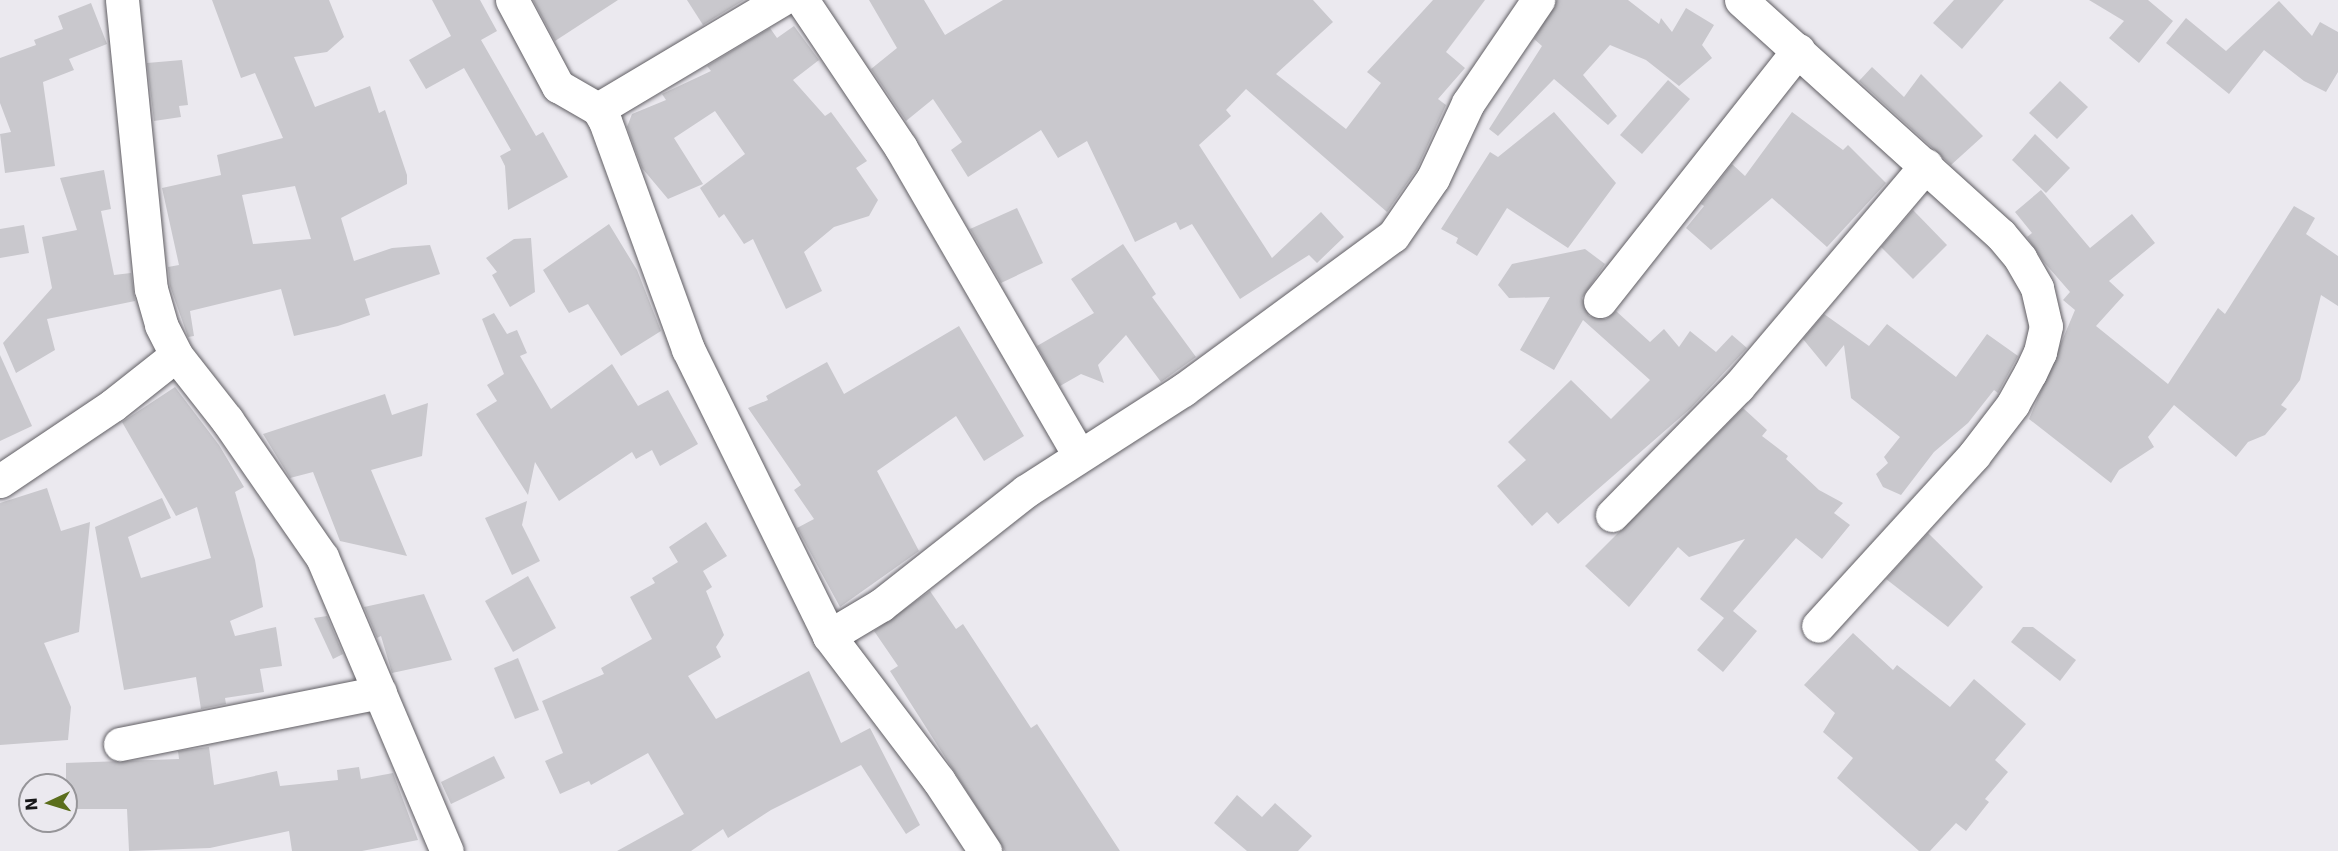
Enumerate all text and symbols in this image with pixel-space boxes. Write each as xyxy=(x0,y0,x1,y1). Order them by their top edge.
north arrow xyxy=(18,773,78,833)
text: N xyxy=(22,797,41,812)

